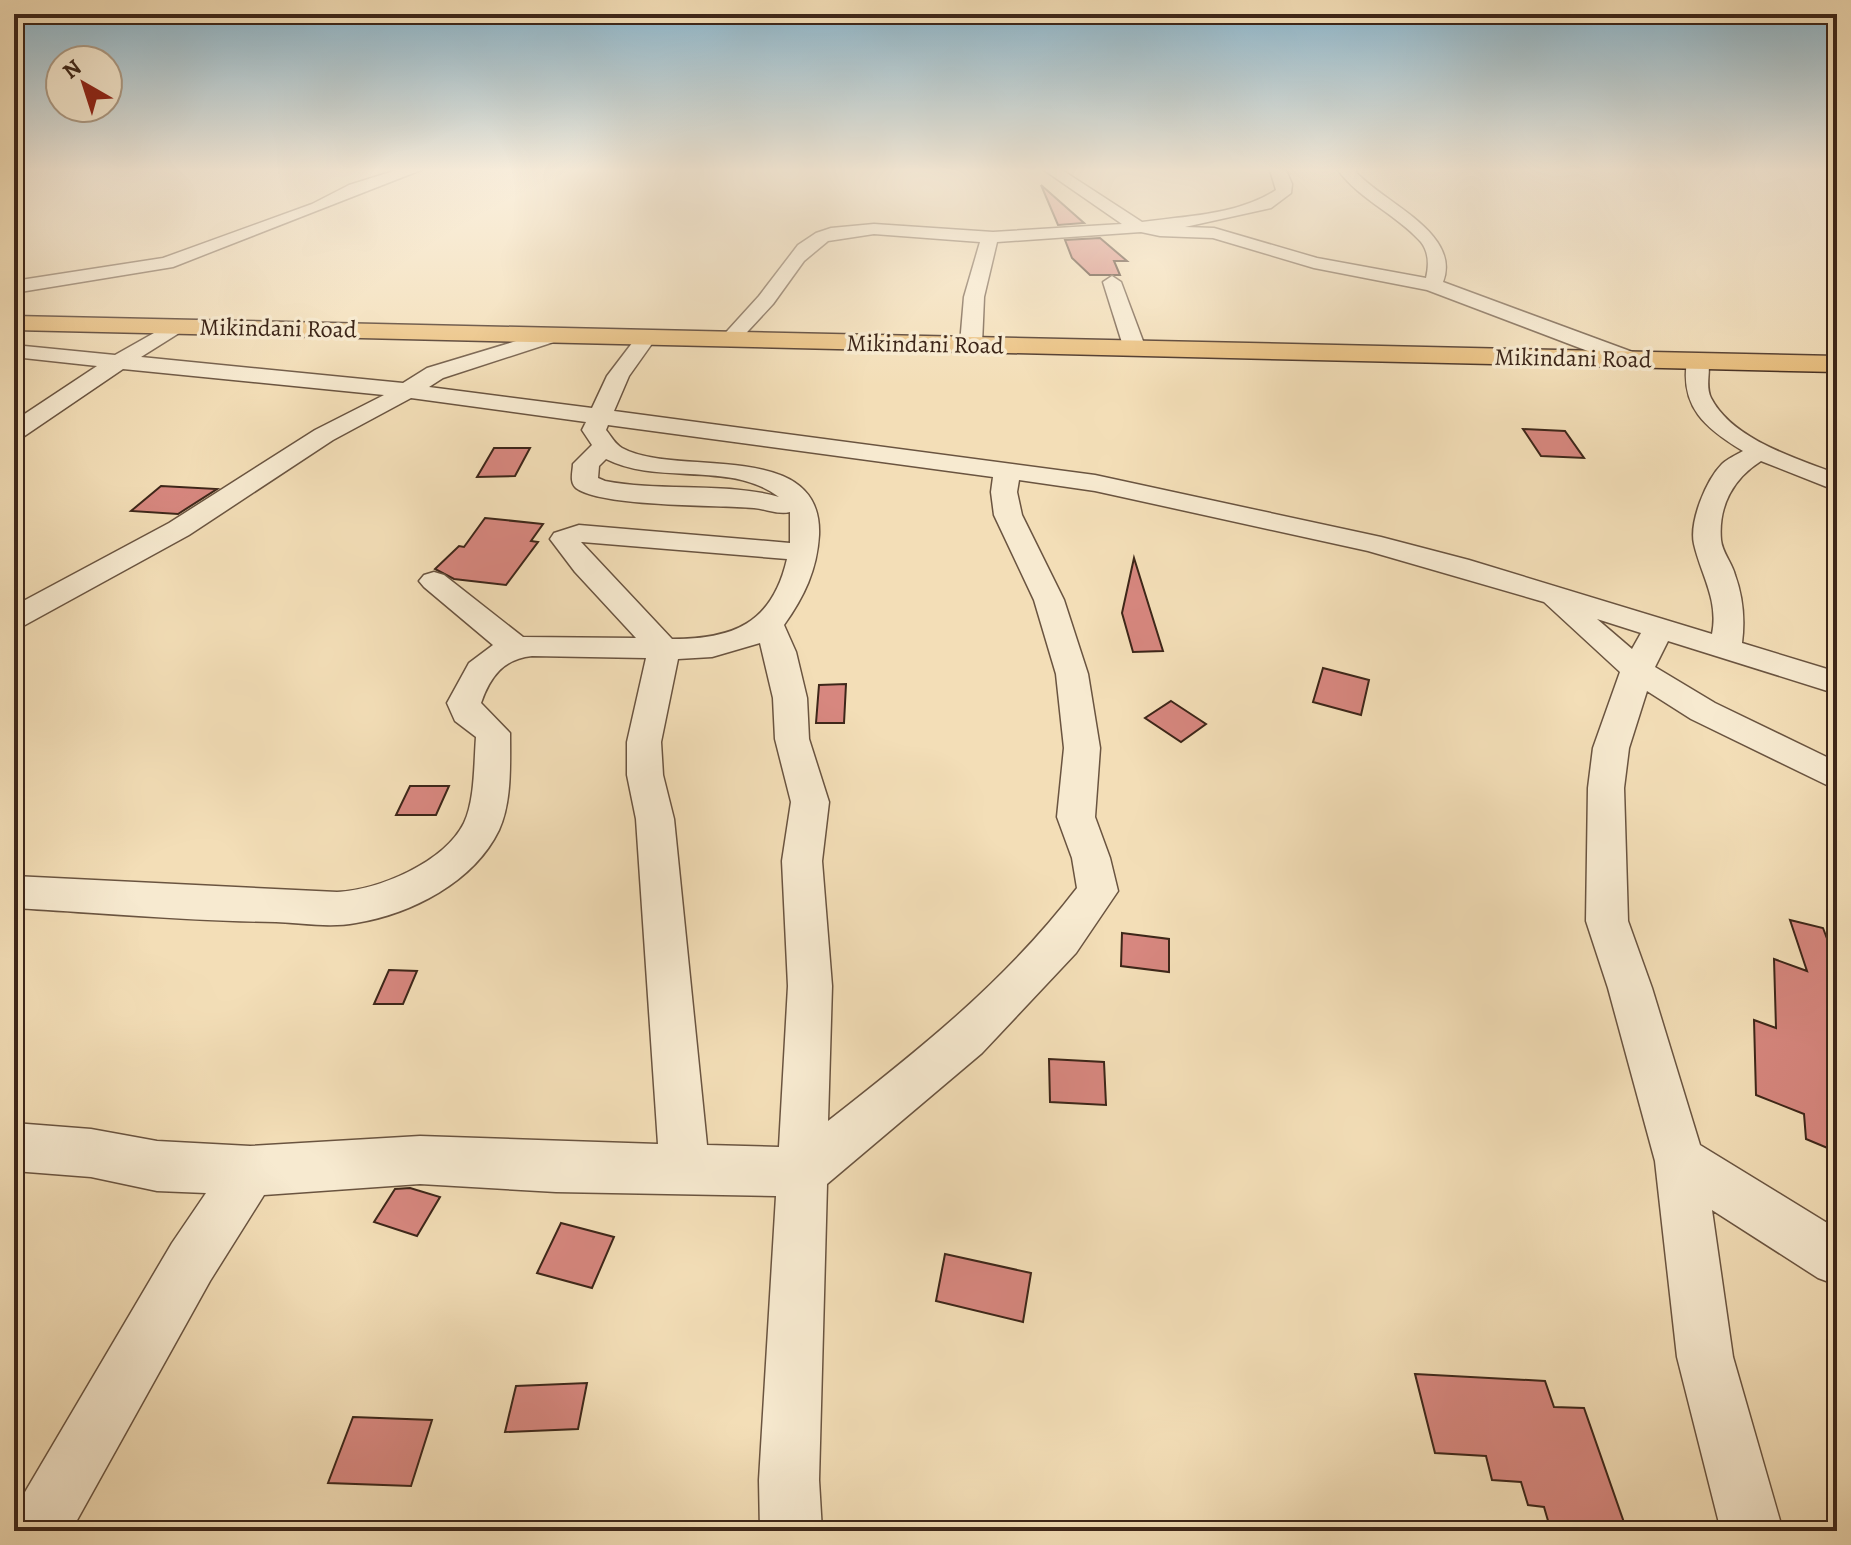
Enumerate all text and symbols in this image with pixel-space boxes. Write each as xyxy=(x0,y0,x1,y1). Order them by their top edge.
north arrow xyxy=(44,44,124,124)
text: N xyxy=(56,53,88,86)
street label: Mikindani Road xyxy=(199,311,357,345)
street label: Mikindani Road xyxy=(846,327,1004,361)
street label: Mikindani Road xyxy=(1494,341,1652,375)

